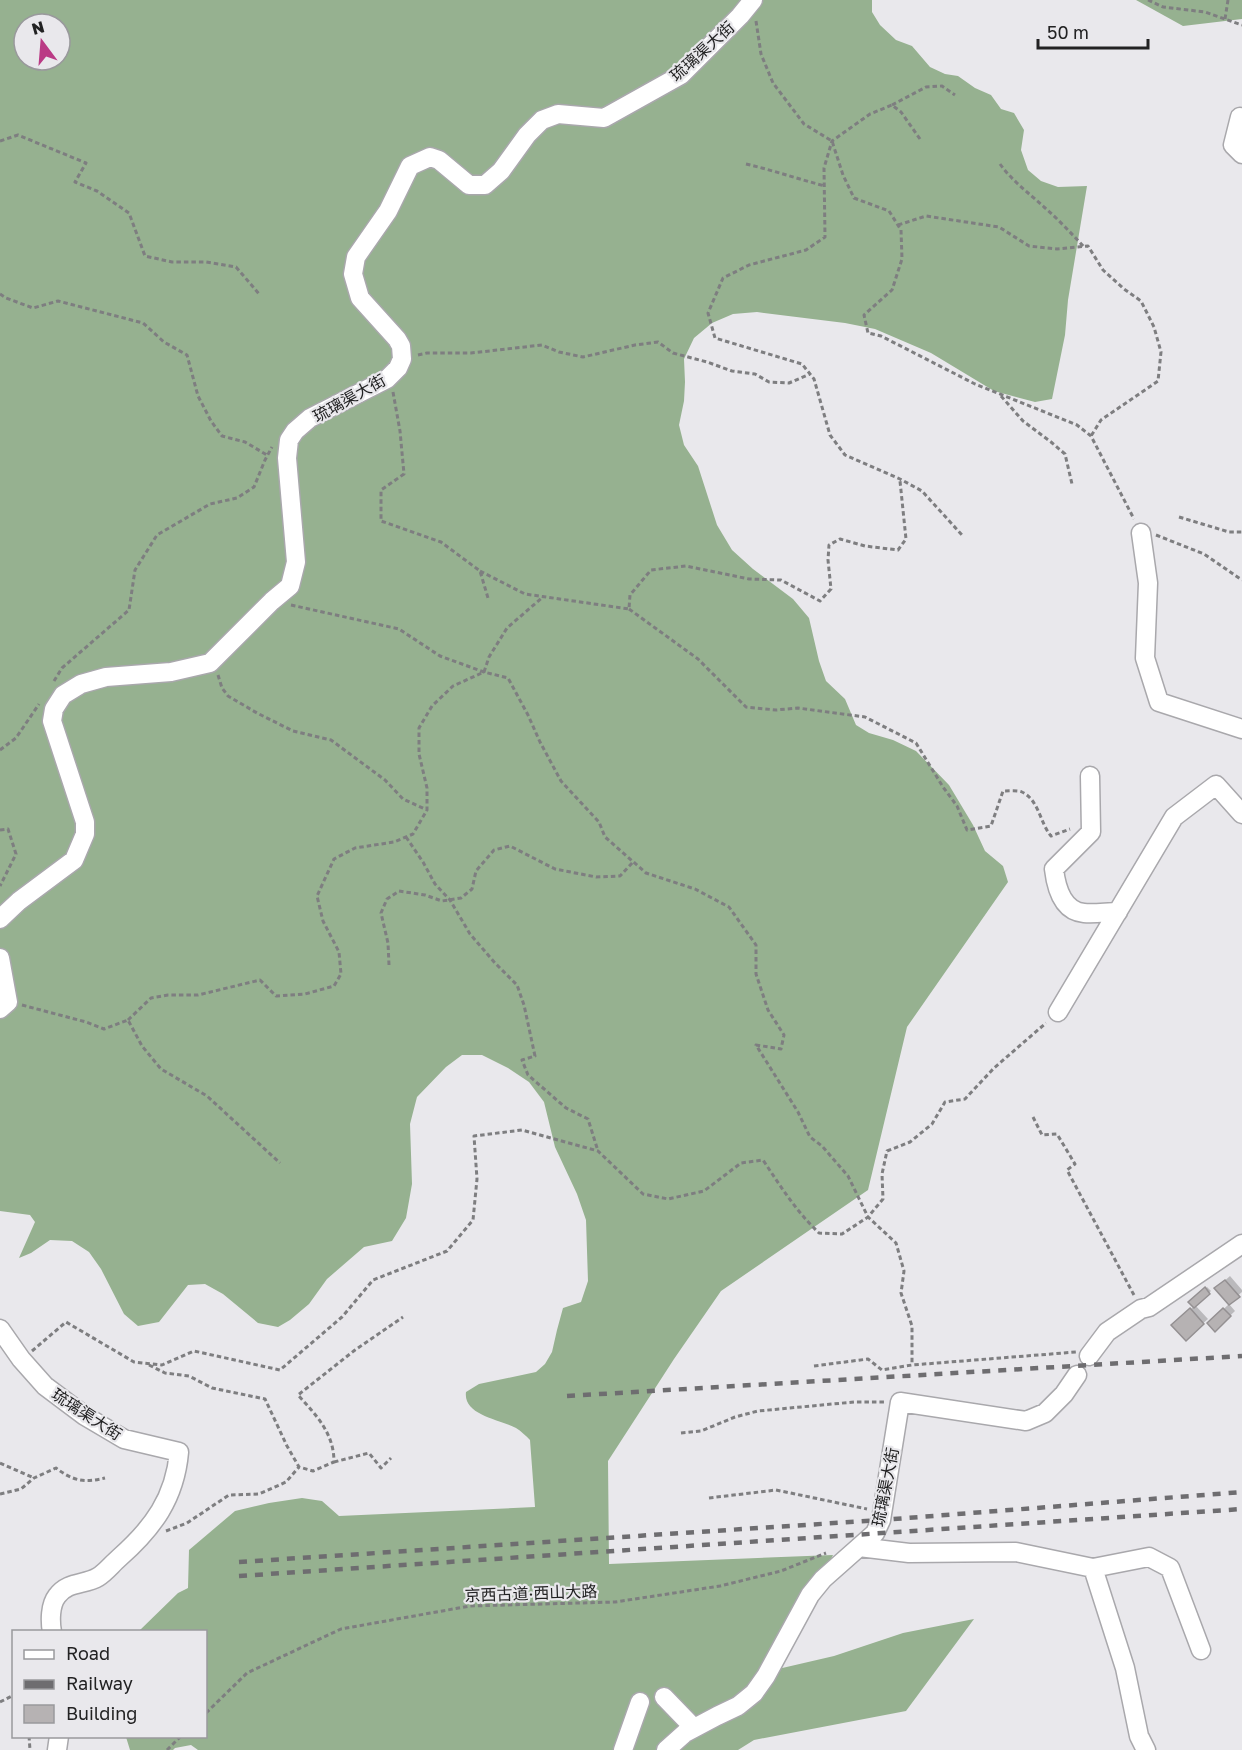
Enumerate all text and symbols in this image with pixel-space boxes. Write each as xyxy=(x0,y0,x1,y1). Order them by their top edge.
north arrow xyxy=(12,12,72,72)
scale bar xyxy=(1038,12,1148,50)
text: N xyxy=(29,16,46,39)
street label: 琉璃渠大街 xyxy=(666,17,738,85)
text: 50 m xyxy=(1047,21,1089,43)
street label: 琉璃渠大街 xyxy=(309,370,389,426)
street label: 琉璃渠大街 xyxy=(48,1384,126,1444)
street label: 琉璃渠大街 xyxy=(868,1446,902,1528)
street label: 京西古道·西山大路 xyxy=(464,1581,598,1605)
legend xyxy=(12,1630,207,1738)
text: Road xyxy=(66,1642,110,1664)
text: Railway xyxy=(66,1672,133,1694)
text: Building xyxy=(66,1702,137,1724)

